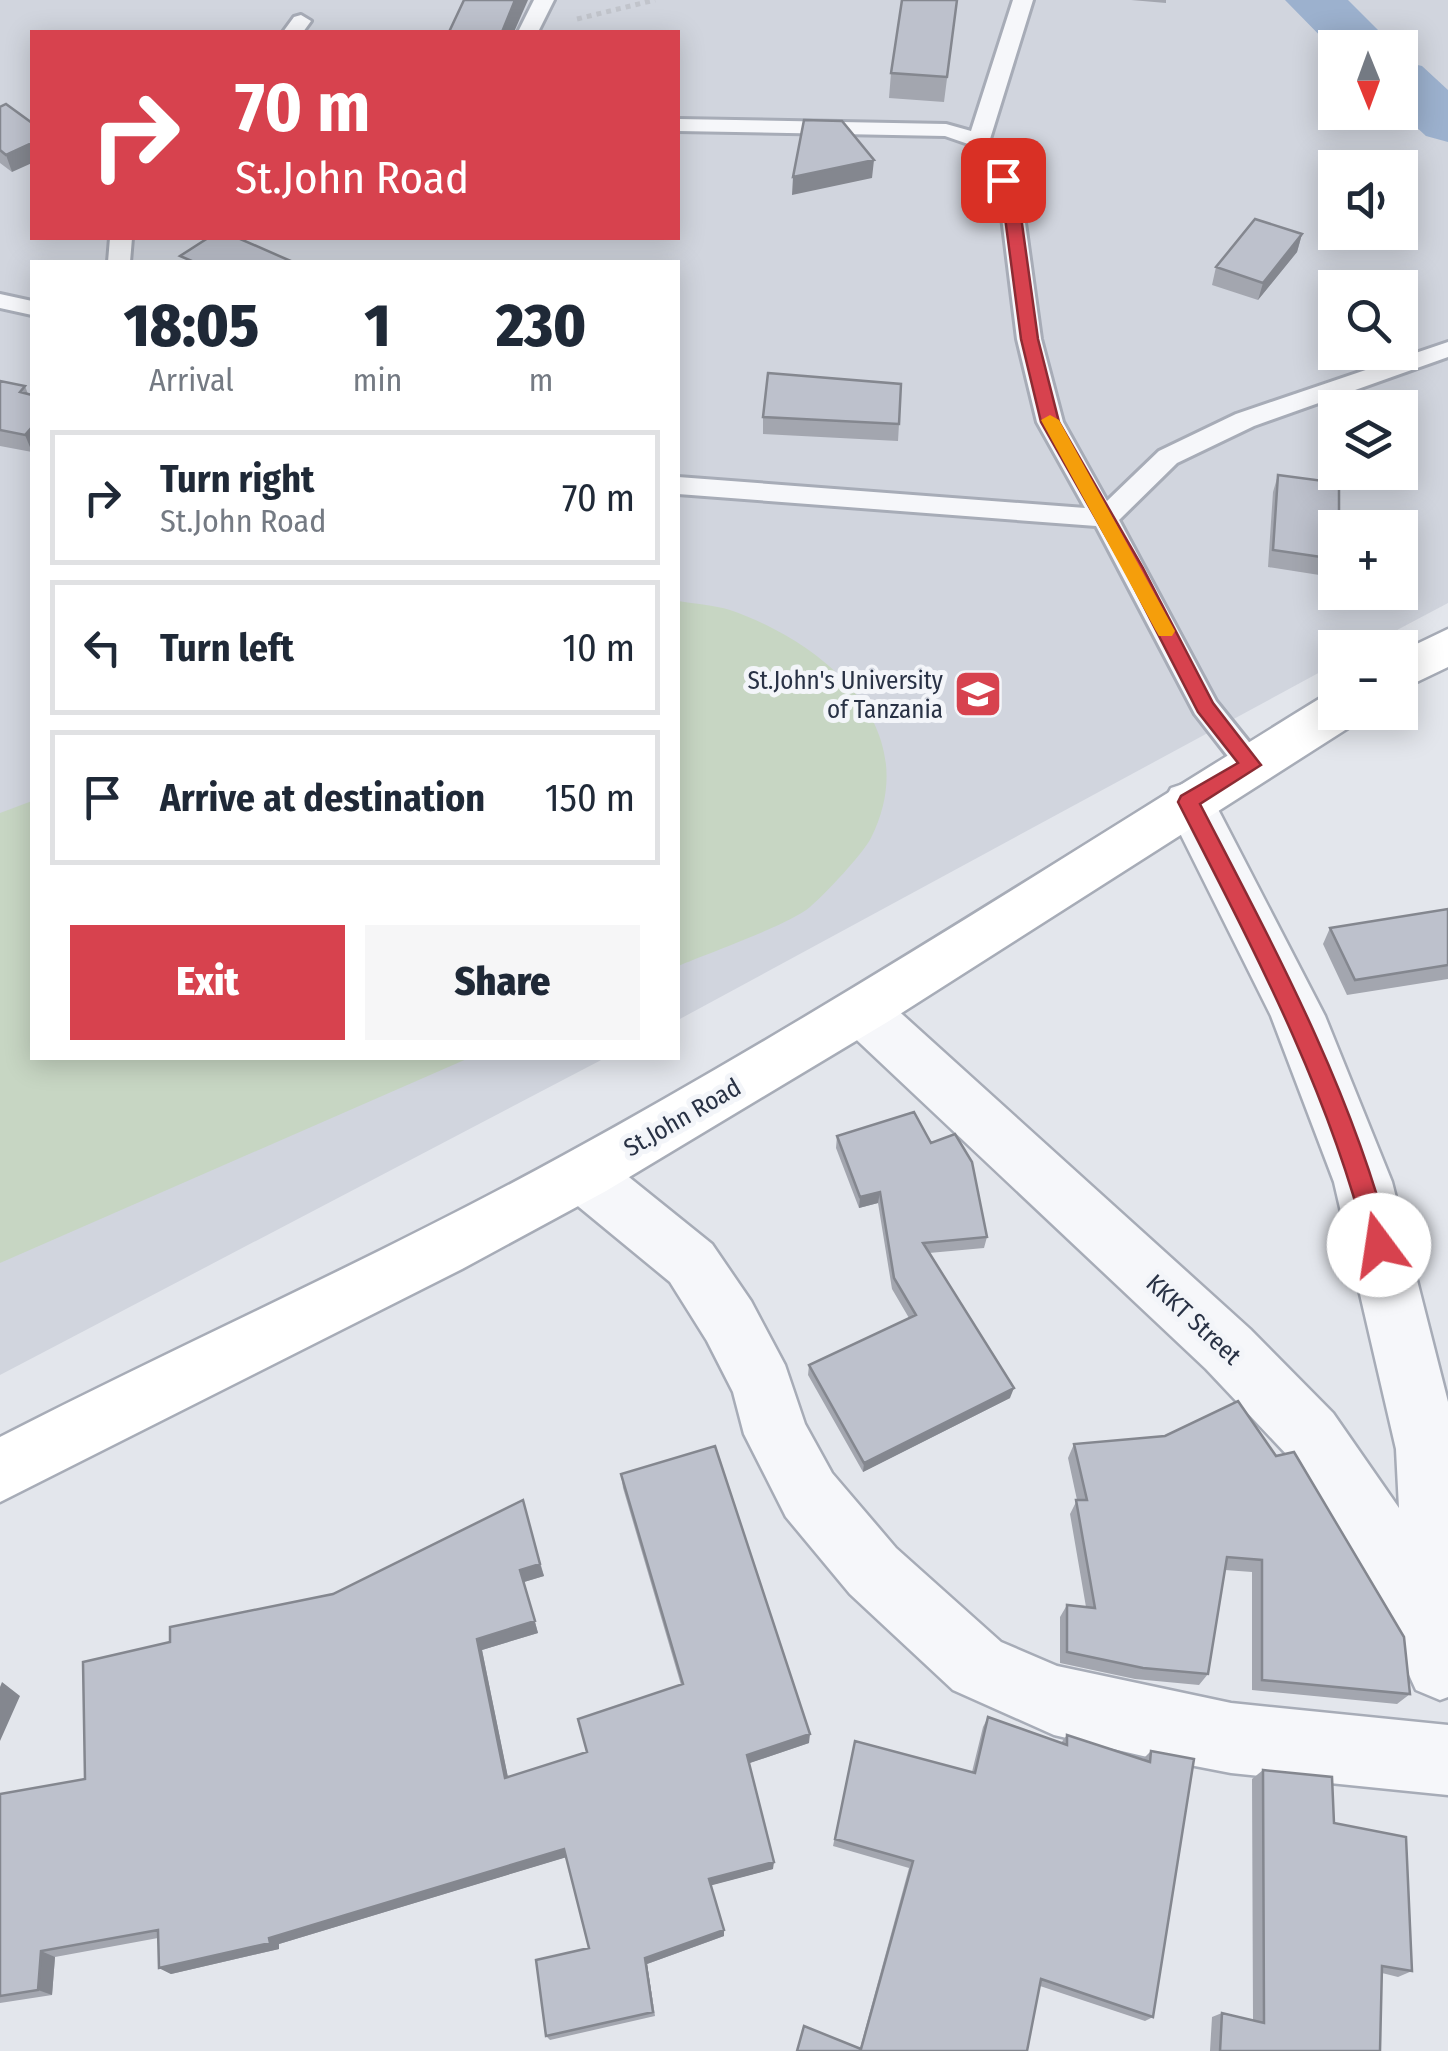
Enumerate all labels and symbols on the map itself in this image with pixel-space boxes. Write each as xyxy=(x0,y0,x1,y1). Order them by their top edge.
north arrow xyxy=(1318,30,1418,130)
pin xyxy=(961,138,1046,223)
place label: St.John's University of Tanzania xyxy=(747,666,943,725)
school or university icon: St.John's University of Tanzania xyxy=(952,668,1004,720)
street label: St.John Road xyxy=(619,1072,746,1163)
position arrow xyxy=(1327,1193,1431,1297)
street label: KKKT Street xyxy=(1140,1268,1248,1372)

